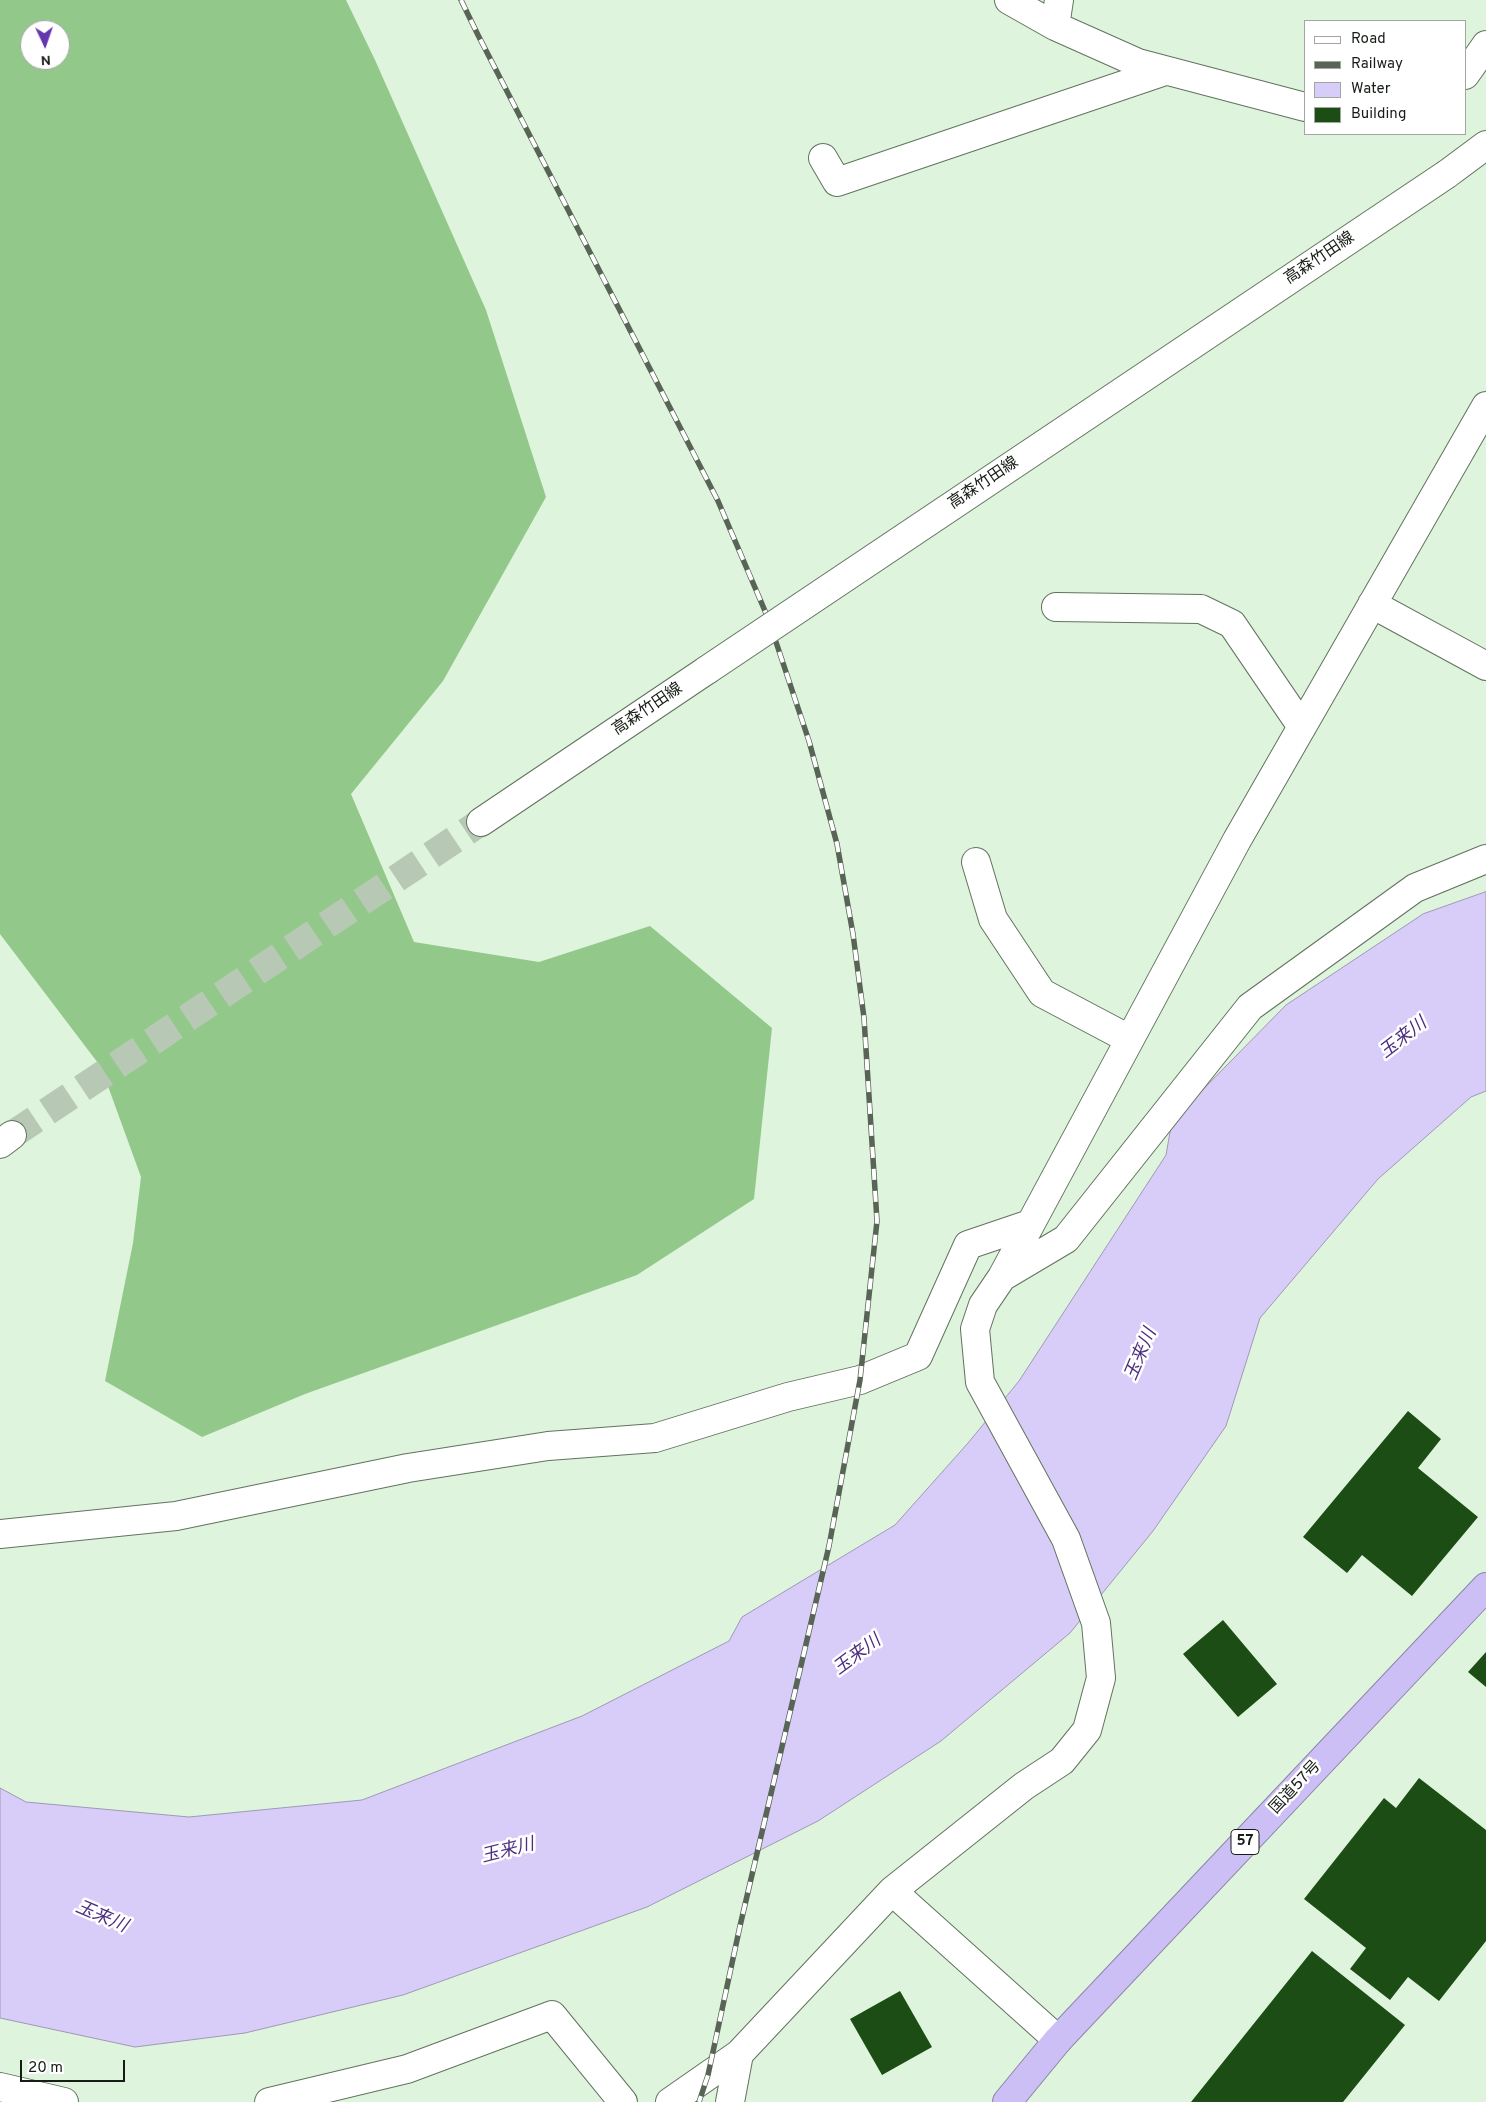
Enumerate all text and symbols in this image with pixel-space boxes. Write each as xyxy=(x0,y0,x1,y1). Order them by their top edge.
north arrow xyxy=(20,20,70,70)
legend xyxy=(1304,20,1466,135)
text: Road xyxy=(1351,30,1386,49)
text: N xyxy=(40,51,51,68)
text: Railway xyxy=(1351,55,1403,74)
text: Water xyxy=(1351,80,1390,99)
text: Building xyxy=(1351,105,1406,124)
street label: 高森竹田線 xyxy=(1281,229,1359,289)
street label: 高森竹田線 xyxy=(945,454,1023,514)
street label: 高森竹田線 xyxy=(609,680,687,740)
water label: 玉来川 xyxy=(1376,1014,1432,1064)
water label: 玉来川 xyxy=(1122,1326,1162,1384)
water label: 玉来川 xyxy=(830,1631,886,1681)
street label: 国道57号 xyxy=(1266,1757,1326,1819)
road number: 57 xyxy=(1231,1830,1259,1854)
water label: 玉来川 xyxy=(479,1835,537,1869)
water label: 玉来川 xyxy=(72,1898,130,1938)
scale bar xyxy=(22,2050,128,2082)
text: 20 m xyxy=(28,2059,63,2078)

